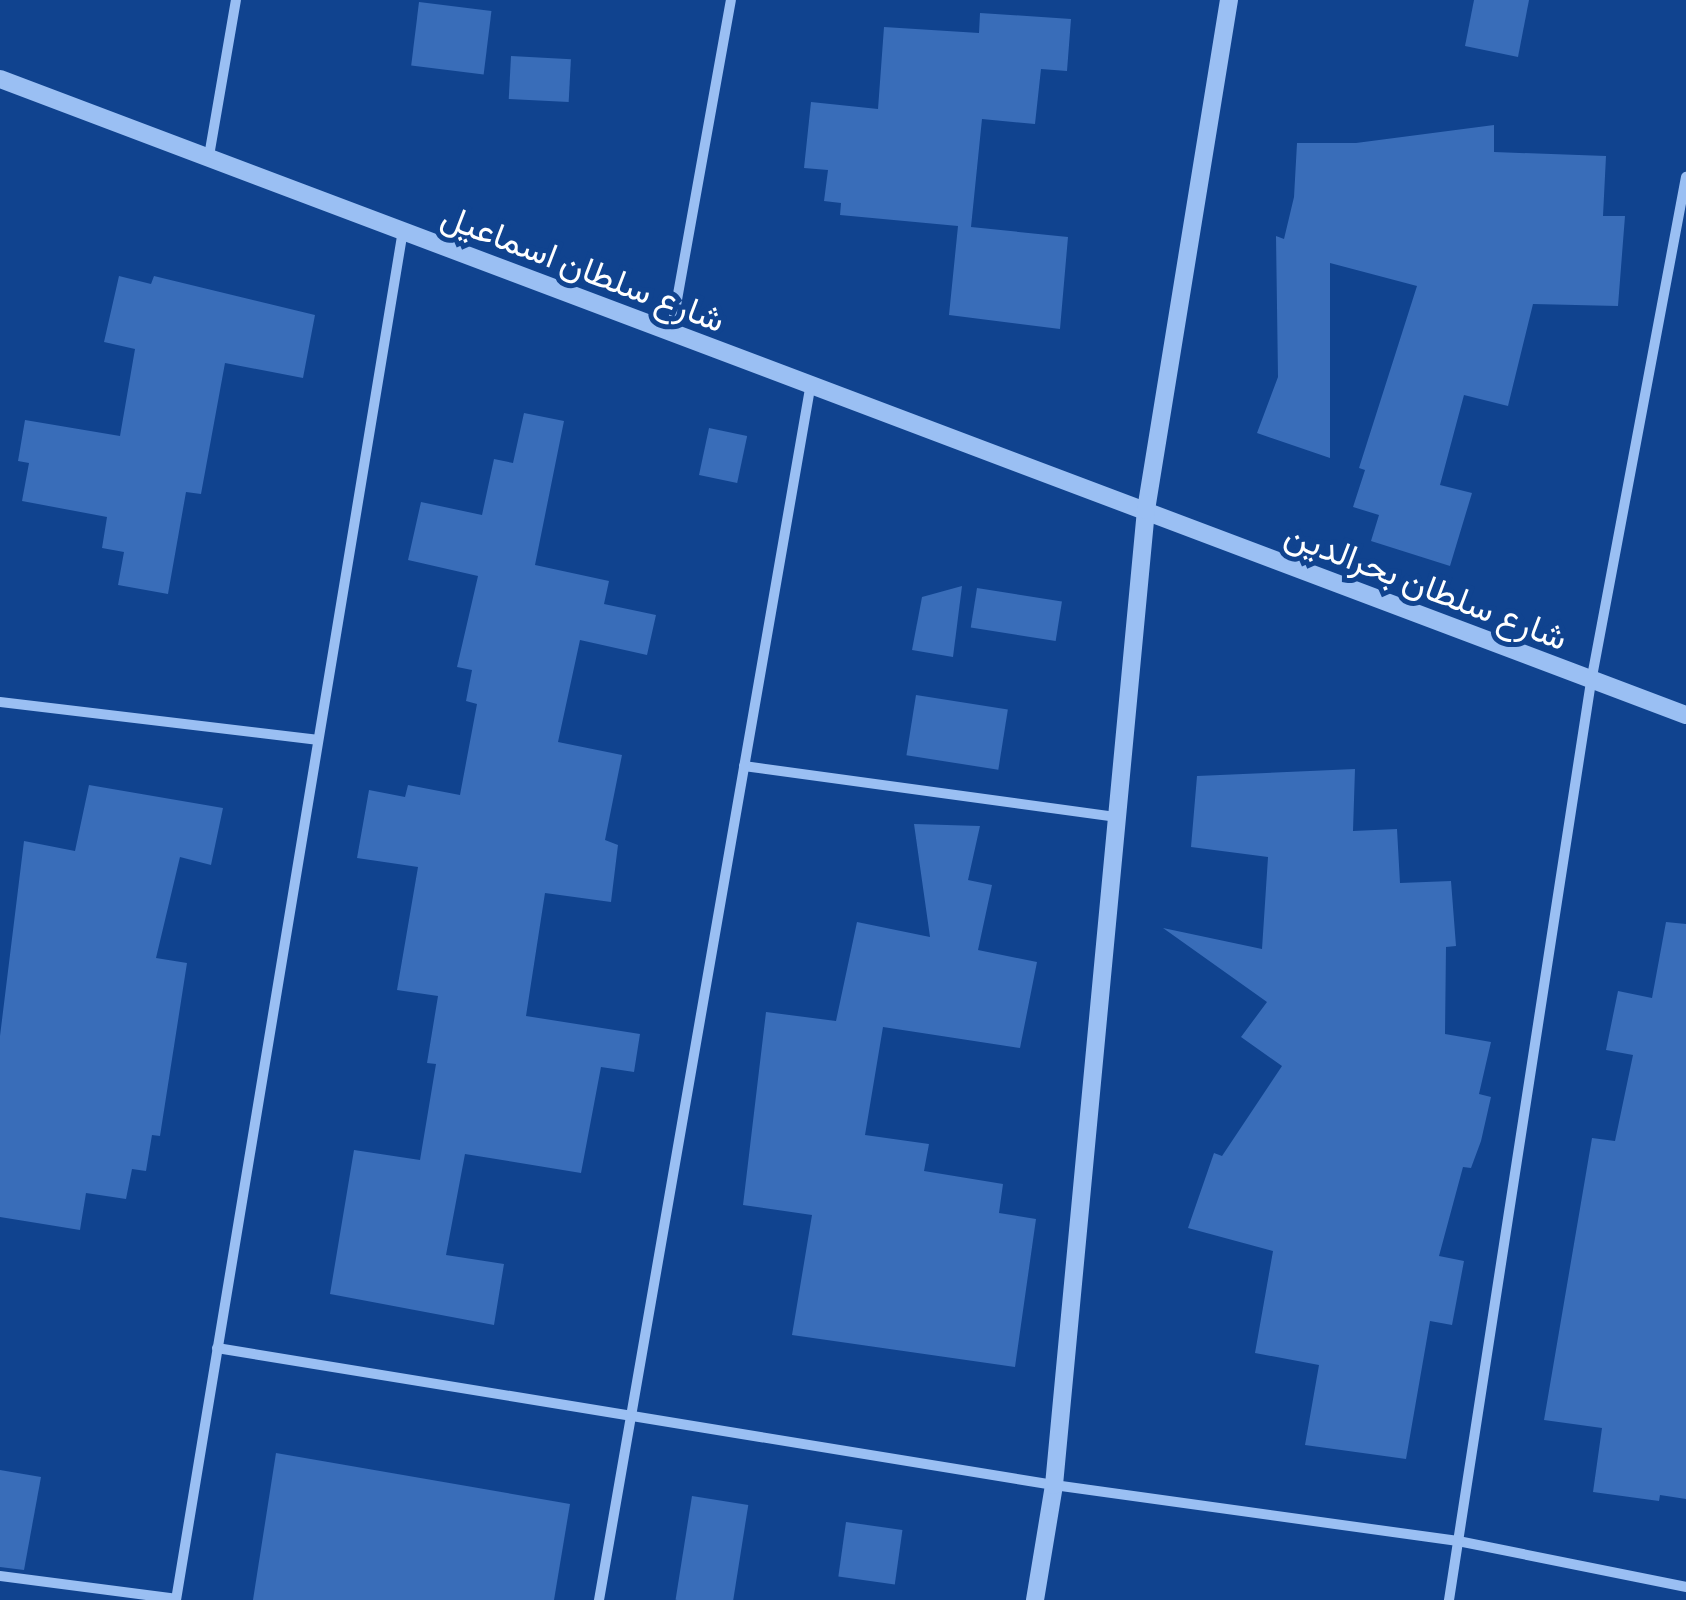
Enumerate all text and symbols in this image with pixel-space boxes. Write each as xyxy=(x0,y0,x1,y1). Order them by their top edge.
street label: شارع سلطان اسماعيل xyxy=(436,193,732,339)
street label: شارع سلطان بحرالدين xyxy=(1280,511,1574,657)

